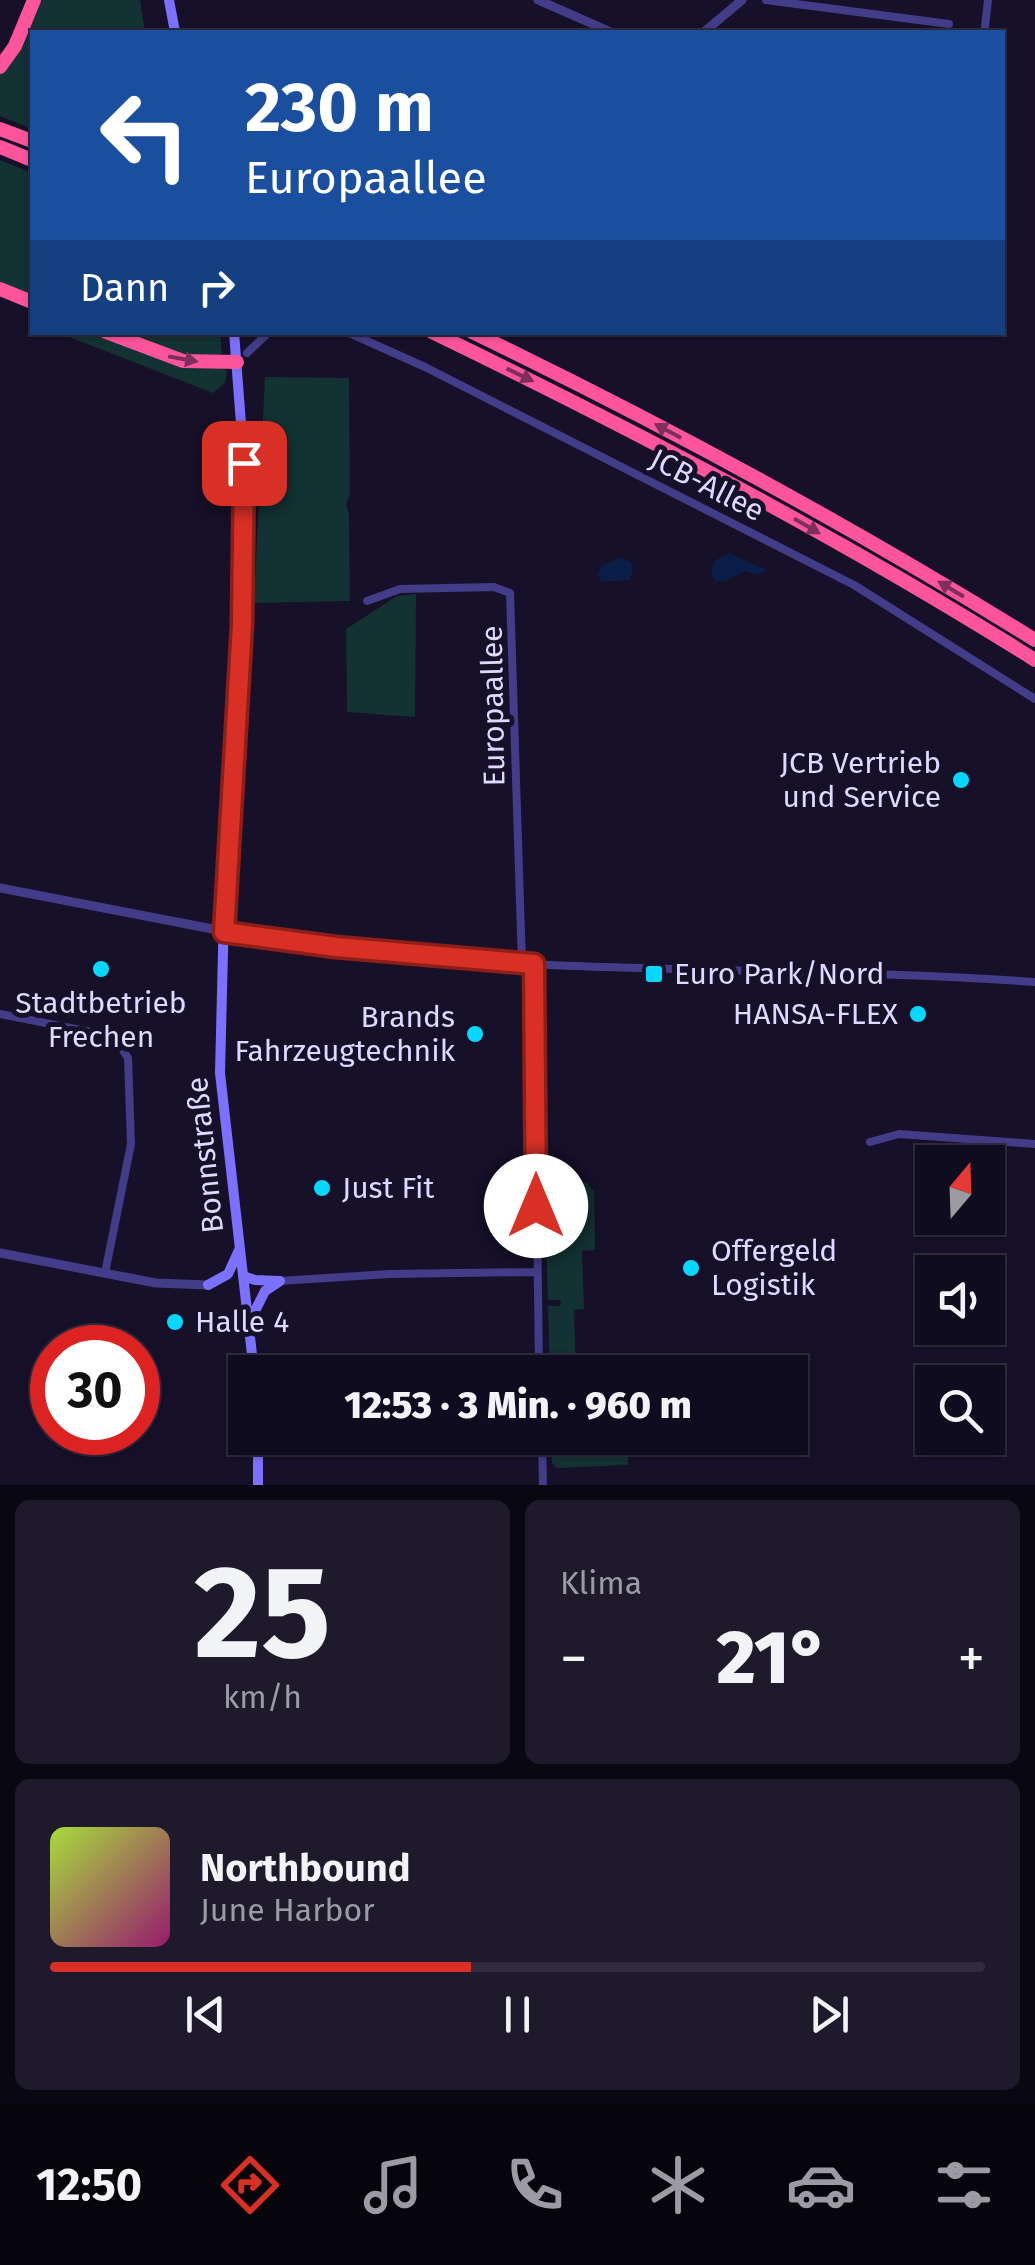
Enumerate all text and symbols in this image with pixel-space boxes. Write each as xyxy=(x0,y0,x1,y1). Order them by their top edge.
text: 230 m xyxy=(245,66,434,150)
icon: left xyxy=(80,70,210,200)
text: Europaallee xyxy=(245,151,487,205)
icon: right xyxy=(189,260,244,315)
text: Dann xyxy=(80,265,169,311)
one-way arrow xyxy=(168,351,199,367)
one-way arrow xyxy=(505,366,534,383)
pin xyxy=(202,421,287,506)
one-way arrow xyxy=(653,423,682,440)
icon: arrive xyxy=(217,436,272,491)
street label: JCB-Allee xyxy=(644,441,770,529)
one-way arrow xyxy=(793,517,821,535)
one-way arrow xyxy=(937,581,966,598)
street label: Europaallee xyxy=(474,625,512,787)
place label: JCB Vertrieb und Service xyxy=(780,745,941,815)
marker: JCB Vertrieb und Service xyxy=(950,769,972,791)
place label: Euro Park/Nord xyxy=(674,956,884,992)
marker: Stadtbetrieb Frechen xyxy=(90,958,112,980)
marker: Euro Park/Nord xyxy=(643,963,665,985)
place label: Stadtbetrieb Frechen xyxy=(15,985,187,1055)
place label: HANSA-FLEX xyxy=(733,996,899,1032)
place label: Brands Fahrzeugtechnik xyxy=(235,999,456,1069)
marker: HANSA-FLEX xyxy=(907,1003,929,1025)
marker: Brands Fahrzeugtechnik xyxy=(464,1023,486,1045)
street label: Bonnstraße xyxy=(179,1075,231,1235)
north arrow xyxy=(915,1145,1005,1235)
map controls xyxy=(915,1145,1005,1455)
position arrow xyxy=(484,1154,588,1258)
place label: Just Fit xyxy=(342,1170,435,1206)
marker: Just Fit xyxy=(311,1177,333,1199)
place label: Offergeld Logistik xyxy=(711,1233,837,1303)
button: sound xyxy=(915,1255,1005,1345)
marker: Offergeld Logistik xyxy=(680,1257,702,1279)
place label: Halle 4 xyxy=(195,1304,289,1340)
marker: Halle 4 xyxy=(164,1311,186,1333)
speed limit sign: 30 xyxy=(30,1325,160,1455)
button: search xyxy=(915,1365,1005,1455)
text: 12:53 · 3 Min. · 960 m xyxy=(344,1382,692,1428)
text: 25 xyxy=(194,1535,331,1691)
text: Klima xyxy=(560,1564,642,1602)
text: 21° xyxy=(716,1613,829,1703)
text: − xyxy=(560,1626,588,1692)
text: + xyxy=(958,1626,985,1692)
text: km/h xyxy=(223,1678,302,1716)
text: Northbound xyxy=(200,1845,411,1891)
text: June Harbor xyxy=(200,1891,375,1929)
icon: previous xyxy=(178,1987,233,2042)
icon: pause xyxy=(490,1987,545,2042)
icon: next xyxy=(802,1987,857,2042)
icon: directions xyxy=(215,2150,285,2220)
icon: music xyxy=(358,2150,428,2220)
icon: phone xyxy=(500,2150,570,2220)
icon: climate xyxy=(643,2150,713,2220)
icon: car xyxy=(786,2150,856,2220)
icon: filters xyxy=(929,2150,999,2220)
text: 12:50 xyxy=(36,2158,142,2212)

